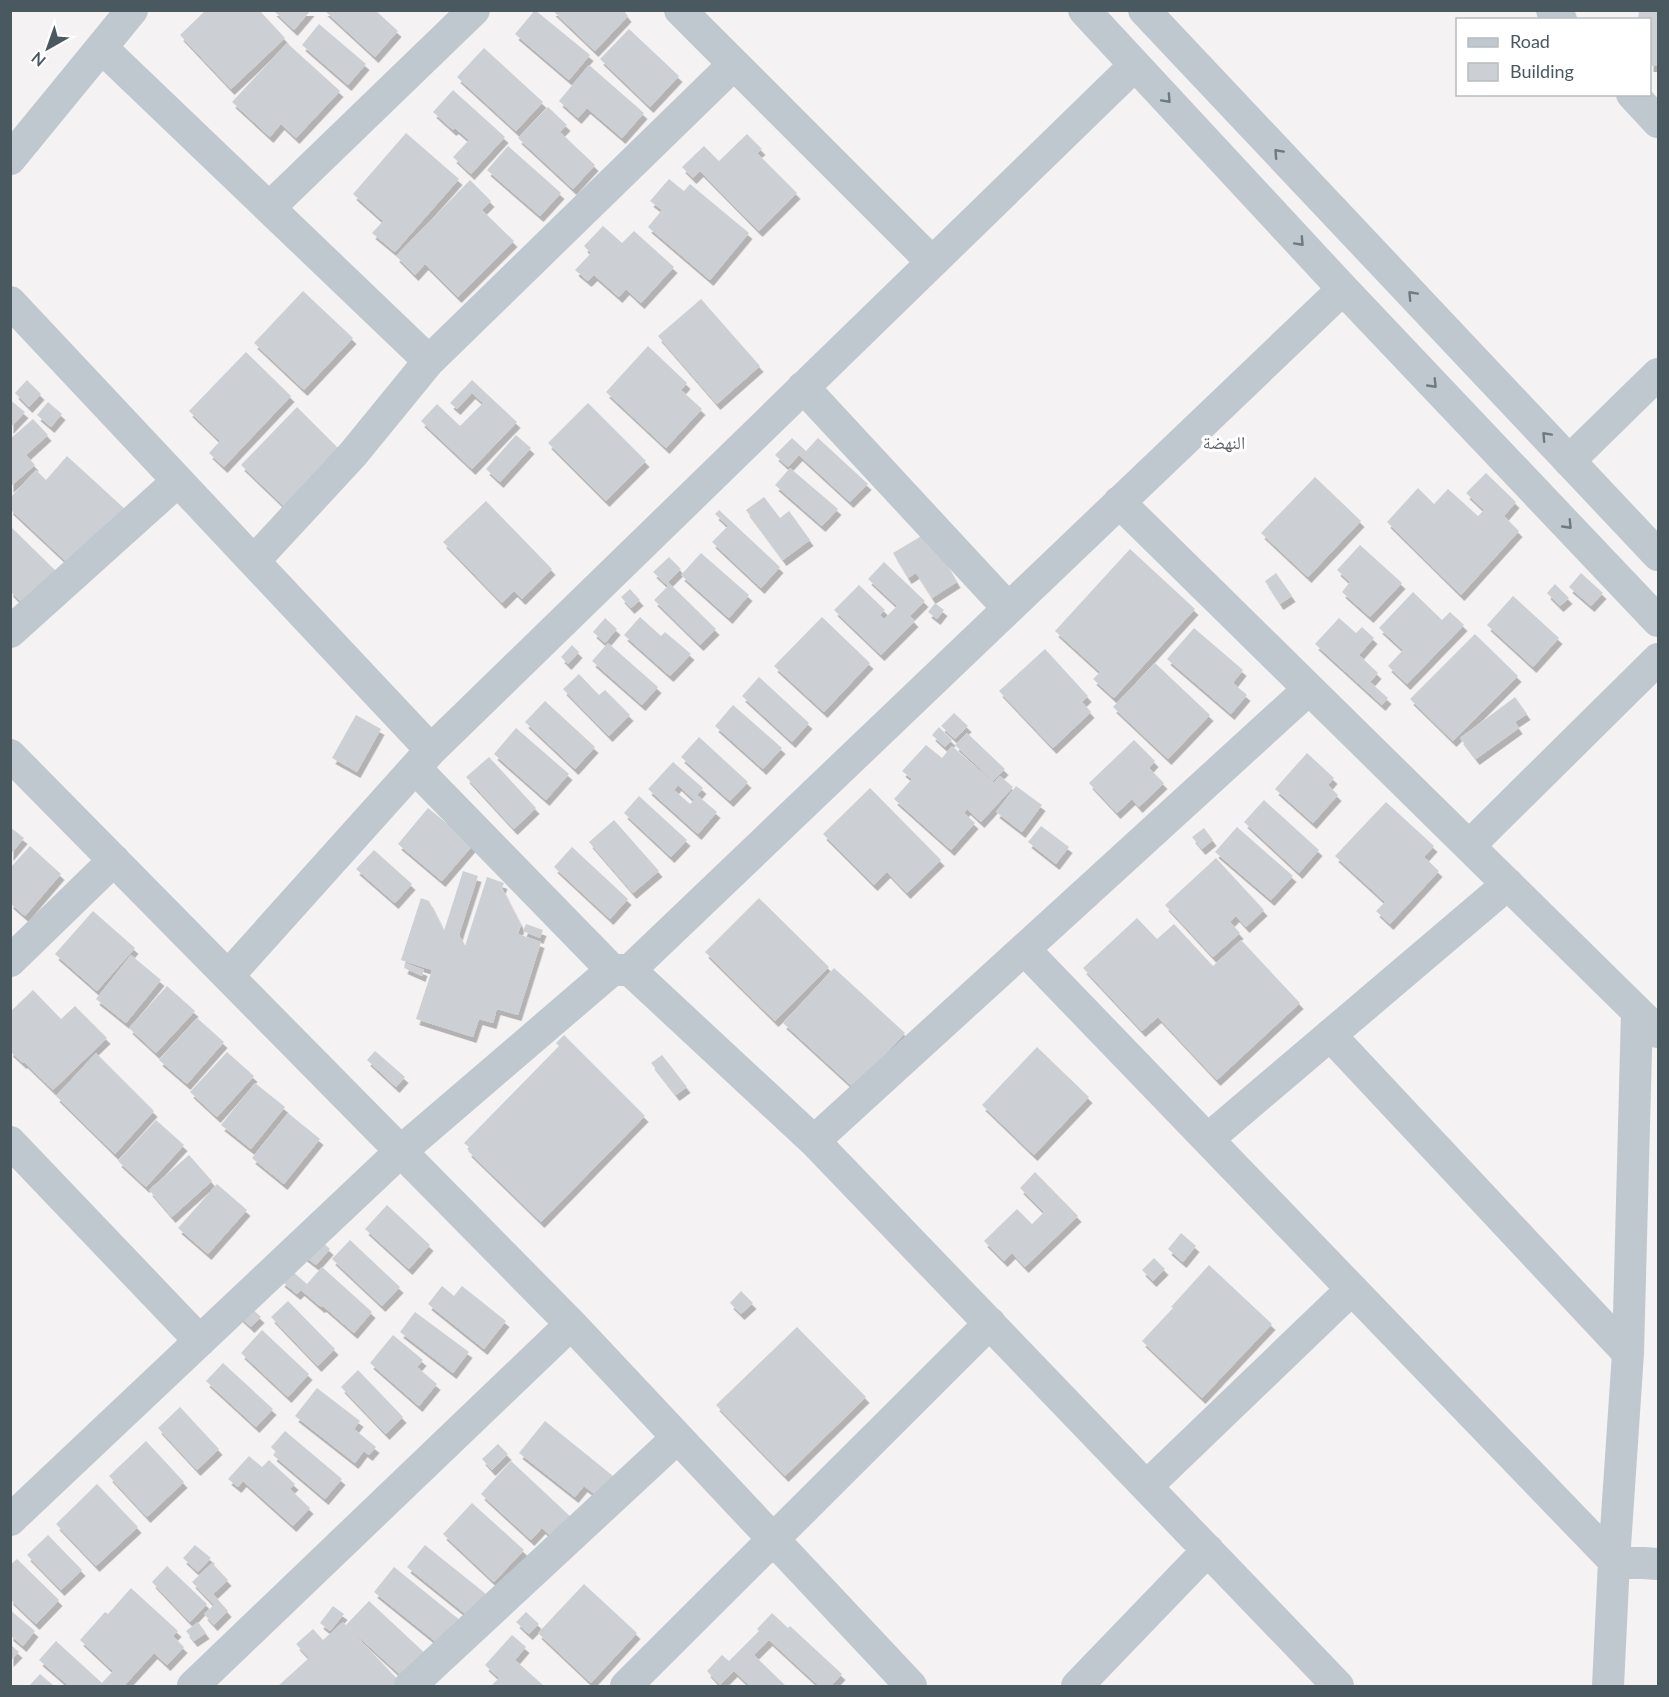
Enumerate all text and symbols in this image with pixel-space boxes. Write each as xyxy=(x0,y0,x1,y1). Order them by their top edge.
north arrow xyxy=(18,18,78,78)
legend xyxy=(1456,18,1651,96)
text: Road xyxy=(1510,30,1550,52)
text: N xyxy=(27,49,49,71)
text: Building xyxy=(1510,60,1574,82)
one-way arrow xyxy=(1160,93,1171,103)
one-way arrow xyxy=(1275,149,1286,160)
one-way arrow xyxy=(1292,235,1303,246)
one-way arrow xyxy=(1408,291,1419,301)
one-way arrow xyxy=(1426,377,1437,388)
district label: النهضة xyxy=(1203,431,1245,453)
one-way arrow xyxy=(1542,433,1553,443)
one-way arrow xyxy=(1560,518,1571,529)

